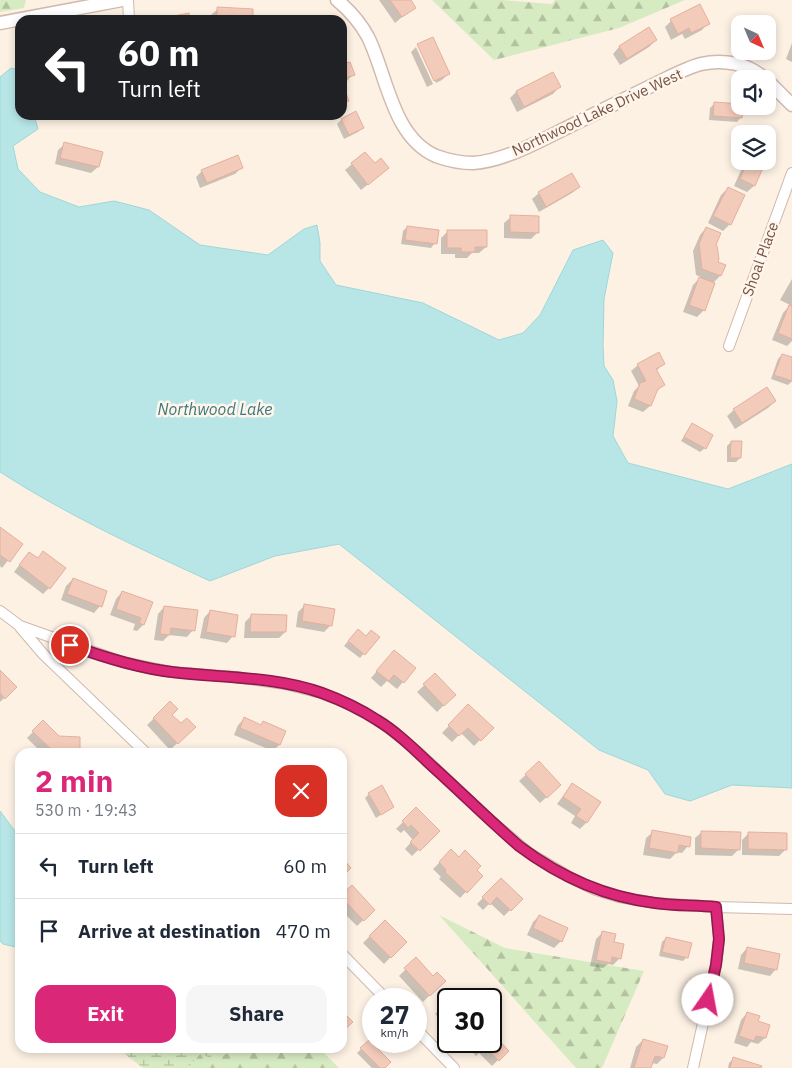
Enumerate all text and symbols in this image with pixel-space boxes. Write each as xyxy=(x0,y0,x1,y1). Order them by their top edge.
north arrow xyxy=(731,15,776,60)
map controls xyxy=(731,15,776,170)
text: 60 m xyxy=(118,30,200,76)
icon: left xyxy=(35,35,100,100)
street label: Northwood Lake Drive West xyxy=(509,64,685,160)
button: sound xyxy=(731,70,776,115)
text: Turn left xyxy=(118,74,201,103)
button: layers xyxy=(731,125,776,170)
street label: Shoal Place xyxy=(738,219,782,299)
water label: Northwood Lake xyxy=(158,399,272,419)
pin xyxy=(49,624,91,666)
icon: arrive xyxy=(56,631,84,659)
text: 2 min xyxy=(35,761,113,800)
button: close xyxy=(275,765,327,817)
text: 530 m · 19:43 xyxy=(35,800,137,820)
icon: left xyxy=(35,852,63,880)
text: Turn left xyxy=(78,854,154,878)
text: 60 m xyxy=(283,854,327,878)
icon: arrive xyxy=(35,917,63,945)
text: Arrive at destination xyxy=(78,919,261,943)
text: 470 m xyxy=(276,919,331,943)
position arrow xyxy=(681,973,733,1025)
button: Exit xyxy=(35,985,176,1043)
button: Share xyxy=(186,985,327,1043)
speed limit sign: 30 xyxy=(437,988,502,1053)
text: 27 xyxy=(379,998,410,1031)
text: km/h xyxy=(380,1025,409,1040)

